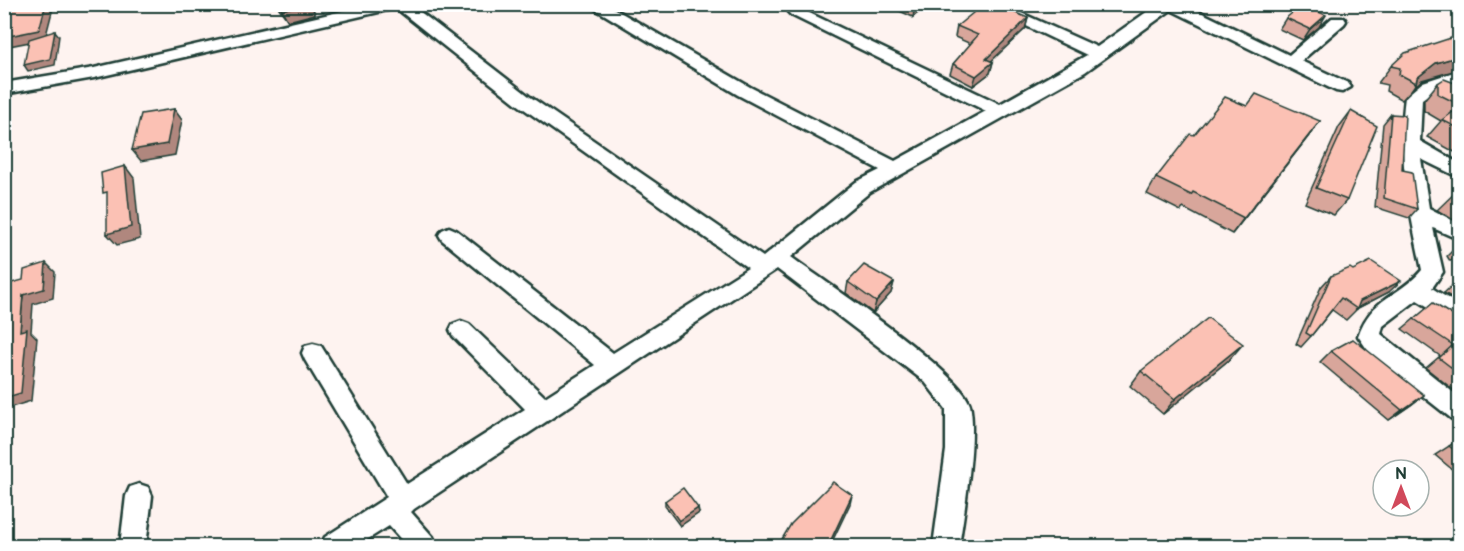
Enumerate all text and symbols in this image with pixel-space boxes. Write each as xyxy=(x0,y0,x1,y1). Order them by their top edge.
north arrow xyxy=(1371,458,1431,518)
text: N xyxy=(1395,465,1407,484)

